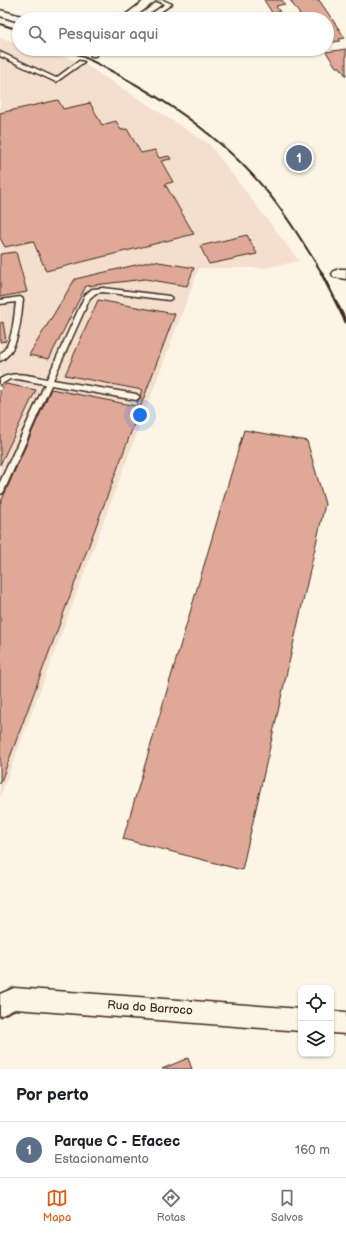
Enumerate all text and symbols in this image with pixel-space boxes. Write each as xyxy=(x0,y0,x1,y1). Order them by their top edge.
search box xyxy=(12,12,334,56)
icon: search xyxy=(26,23,48,45)
text: Pesquisar aqui xyxy=(58,25,158,44)
pin: 1 xyxy=(286,143,312,173)
your location xyxy=(130,405,150,425)
map controls xyxy=(298,985,334,1057)
button: locate xyxy=(298,985,334,1021)
street label: Rua do Barroco xyxy=(107,998,193,1018)
button: layers xyxy=(298,1021,334,1057)
text: Por perto xyxy=(16,1085,89,1105)
text: Parque C - Efacec xyxy=(54,1132,180,1151)
text: 1 xyxy=(26,1142,32,1158)
text: 160 m xyxy=(295,1142,330,1158)
text: Estacionamento xyxy=(54,1151,149,1167)
tab: Mapa xyxy=(43,1187,71,1224)
tab: Rotas xyxy=(157,1187,185,1224)
tab: Salvos xyxy=(271,1187,303,1224)

